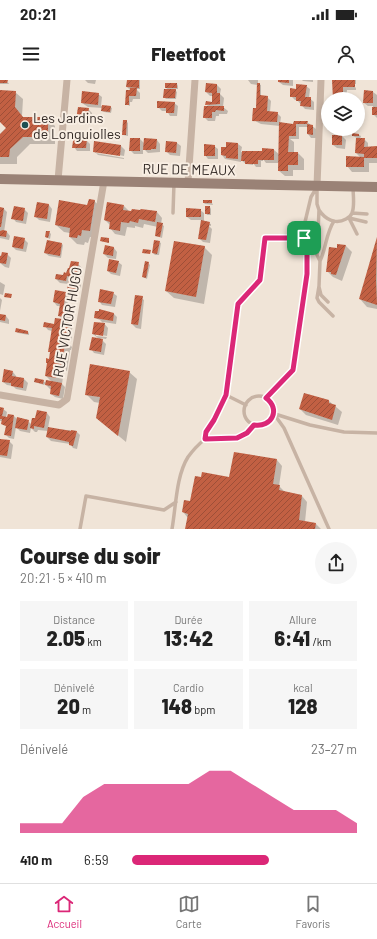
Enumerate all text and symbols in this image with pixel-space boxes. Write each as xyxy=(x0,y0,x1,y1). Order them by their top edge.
text: 20:21 xyxy=(20,5,56,23)
icon: menu xyxy=(20,43,42,65)
text: Fleetfoot xyxy=(151,43,226,65)
icon: person xyxy=(335,43,357,65)
map controls xyxy=(321,92,365,136)
button: layers xyxy=(321,92,365,136)
place label: Les Jardins de Longuiolles xyxy=(33,109,121,142)
marker: Les Jardins de Longuiolles xyxy=(20,120,30,130)
street label: RUE DE MEAUX xyxy=(142,160,236,178)
pin xyxy=(287,221,321,255)
icon: arrive xyxy=(293,227,315,249)
street label: RUE VICTOR HUGO xyxy=(49,265,85,379)
text: Course du soir xyxy=(20,542,161,568)
button: share xyxy=(315,542,357,584)
text: 20:21 · 5 × 410 m xyxy=(20,570,107,586)
text: Distance xyxy=(53,613,95,626)
text: Durée xyxy=(174,613,203,626)
text: Allure xyxy=(289,613,317,626)
text: 2.05 xyxy=(46,626,85,650)
text: 13:42 xyxy=(164,626,213,650)
text: 6:41 xyxy=(274,626,310,650)
text: km xyxy=(85,635,102,648)
text: /km xyxy=(310,635,331,648)
text: Dénivelé xyxy=(54,681,95,694)
text: Cardio xyxy=(173,681,204,694)
text: kcal xyxy=(293,681,312,694)
text: 20 xyxy=(57,694,80,718)
text: 148 xyxy=(162,694,192,718)
text: 128 xyxy=(288,694,318,718)
text: m xyxy=(80,703,91,716)
text: bpm xyxy=(192,703,215,716)
text: Dénivelé xyxy=(20,741,68,757)
text: 23–27 m xyxy=(311,741,357,757)
text: 410 m xyxy=(20,852,52,868)
text: 6:59 xyxy=(84,852,109,868)
tab: Accueil xyxy=(47,893,82,930)
tab: Carte xyxy=(176,893,202,930)
tab: Favoris xyxy=(296,893,330,930)

